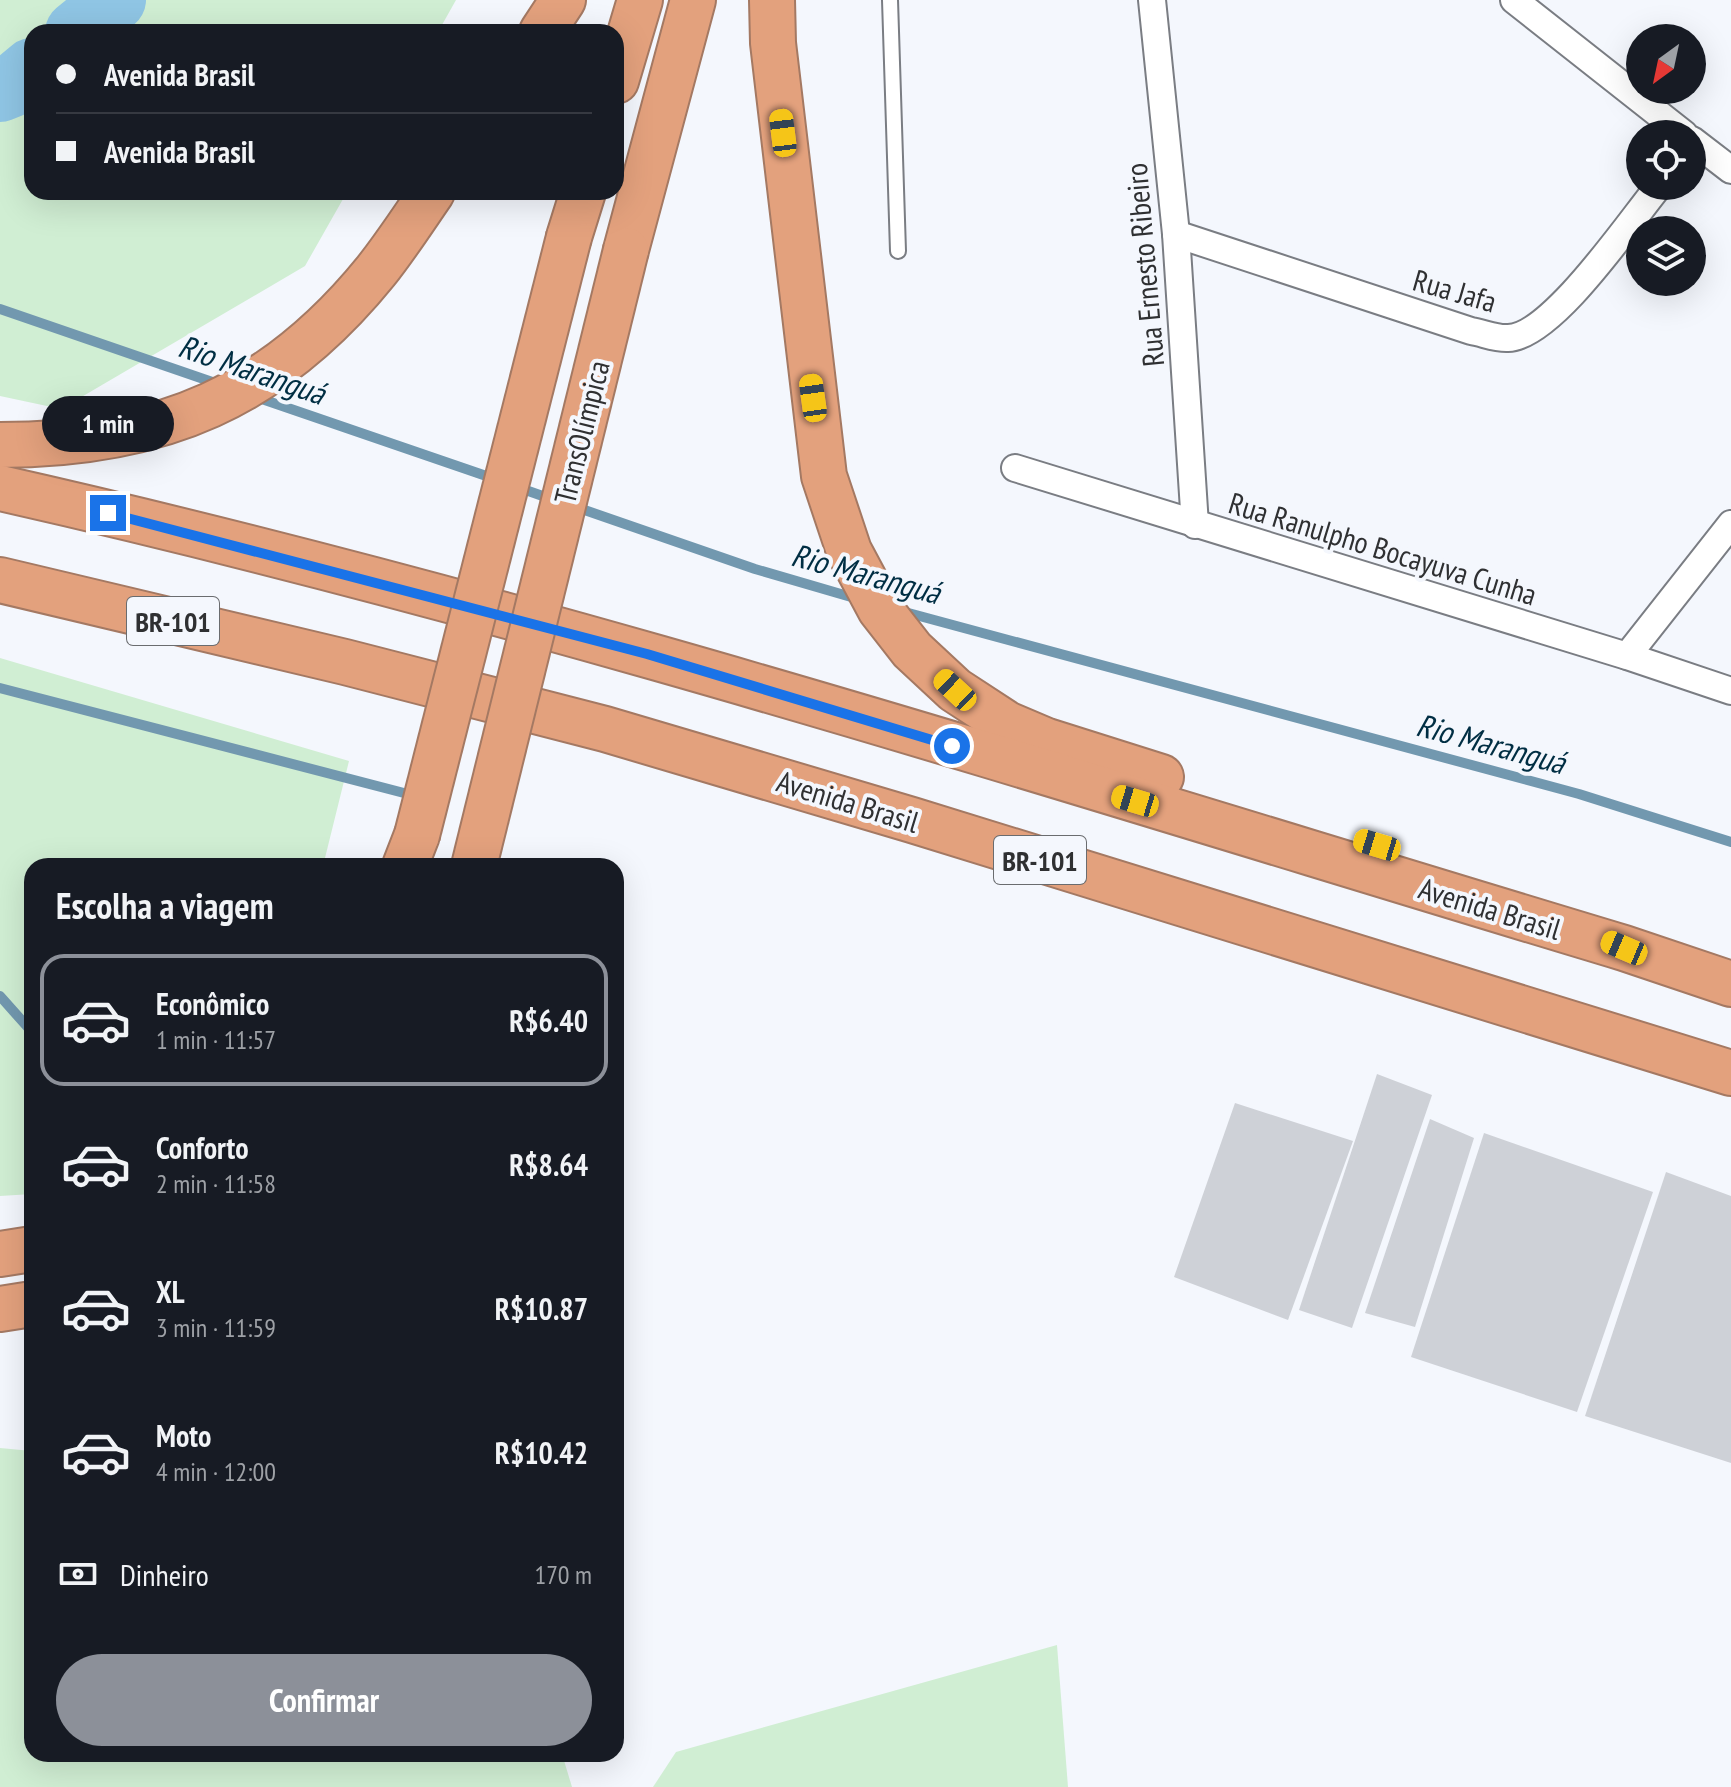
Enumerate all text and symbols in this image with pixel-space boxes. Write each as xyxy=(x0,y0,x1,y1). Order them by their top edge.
north arrow xyxy=(1626,24,1706,104)
map controls xyxy=(1626,24,1706,296)
text: Avenida Brasil xyxy=(104,55,255,94)
car xyxy=(768,108,798,158)
button: locate xyxy=(1626,120,1706,200)
text: Avenida Brasil xyxy=(104,132,255,171)
street label: Rua Ernesto Ribeiro xyxy=(1116,162,1172,368)
button: layers xyxy=(1626,216,1706,296)
street label: Rua Jafa xyxy=(1409,260,1501,320)
water label: Rio Maranguá xyxy=(173,324,333,414)
street label: TransOlímpica xyxy=(544,356,618,508)
car xyxy=(798,373,828,423)
callout: 1 min xyxy=(42,397,174,453)
text: 1 min xyxy=(82,407,134,440)
street label: Rua Ranulpho Bocayuva Cunha xyxy=(1224,483,1542,613)
route end xyxy=(90,495,126,531)
water label: Rio Maranguá xyxy=(787,533,947,614)
road number: BR-101 xyxy=(127,597,219,645)
car xyxy=(929,665,981,715)
water label: Rio Maranguá xyxy=(1412,703,1572,784)
route start xyxy=(934,728,970,764)
street label: Avenida Brasil xyxy=(772,761,924,841)
car xyxy=(1109,783,1161,819)
car xyxy=(1351,827,1403,863)
road number: BR-101 xyxy=(994,836,1086,884)
street label: Avenida Brasil xyxy=(1414,868,1566,948)
text: Escolha a viagem xyxy=(56,882,274,929)
car xyxy=(1597,928,1651,968)
icon: car xyxy=(60,984,132,1056)
text: Econômico xyxy=(156,984,269,1023)
text: R$6.40 xyxy=(509,1001,588,1040)
text: 1 min · 11:57 xyxy=(156,1023,276,1056)
icon: car xyxy=(60,1128,132,1200)
text: Conforto xyxy=(156,1128,249,1167)
text: R$8.64 xyxy=(509,1145,588,1184)
text: 2 min · 11:58 xyxy=(156,1167,276,1200)
icon: car xyxy=(60,1272,132,1344)
text: XL xyxy=(156,1272,185,1311)
text: R$10.87 xyxy=(495,1289,588,1328)
text: 3 min · 11:59 xyxy=(156,1311,276,1344)
icon: car xyxy=(60,1416,132,1488)
text: Moto xyxy=(156,1416,211,1455)
text: R$10.42 xyxy=(495,1433,588,1472)
text: 4 min · 12:00 xyxy=(156,1455,276,1488)
icon: cash xyxy=(56,1552,100,1596)
text: Dinheiro xyxy=(120,1555,209,1594)
text: 170 m xyxy=(534,1558,592,1591)
button: Confirmar xyxy=(56,1654,592,1746)

